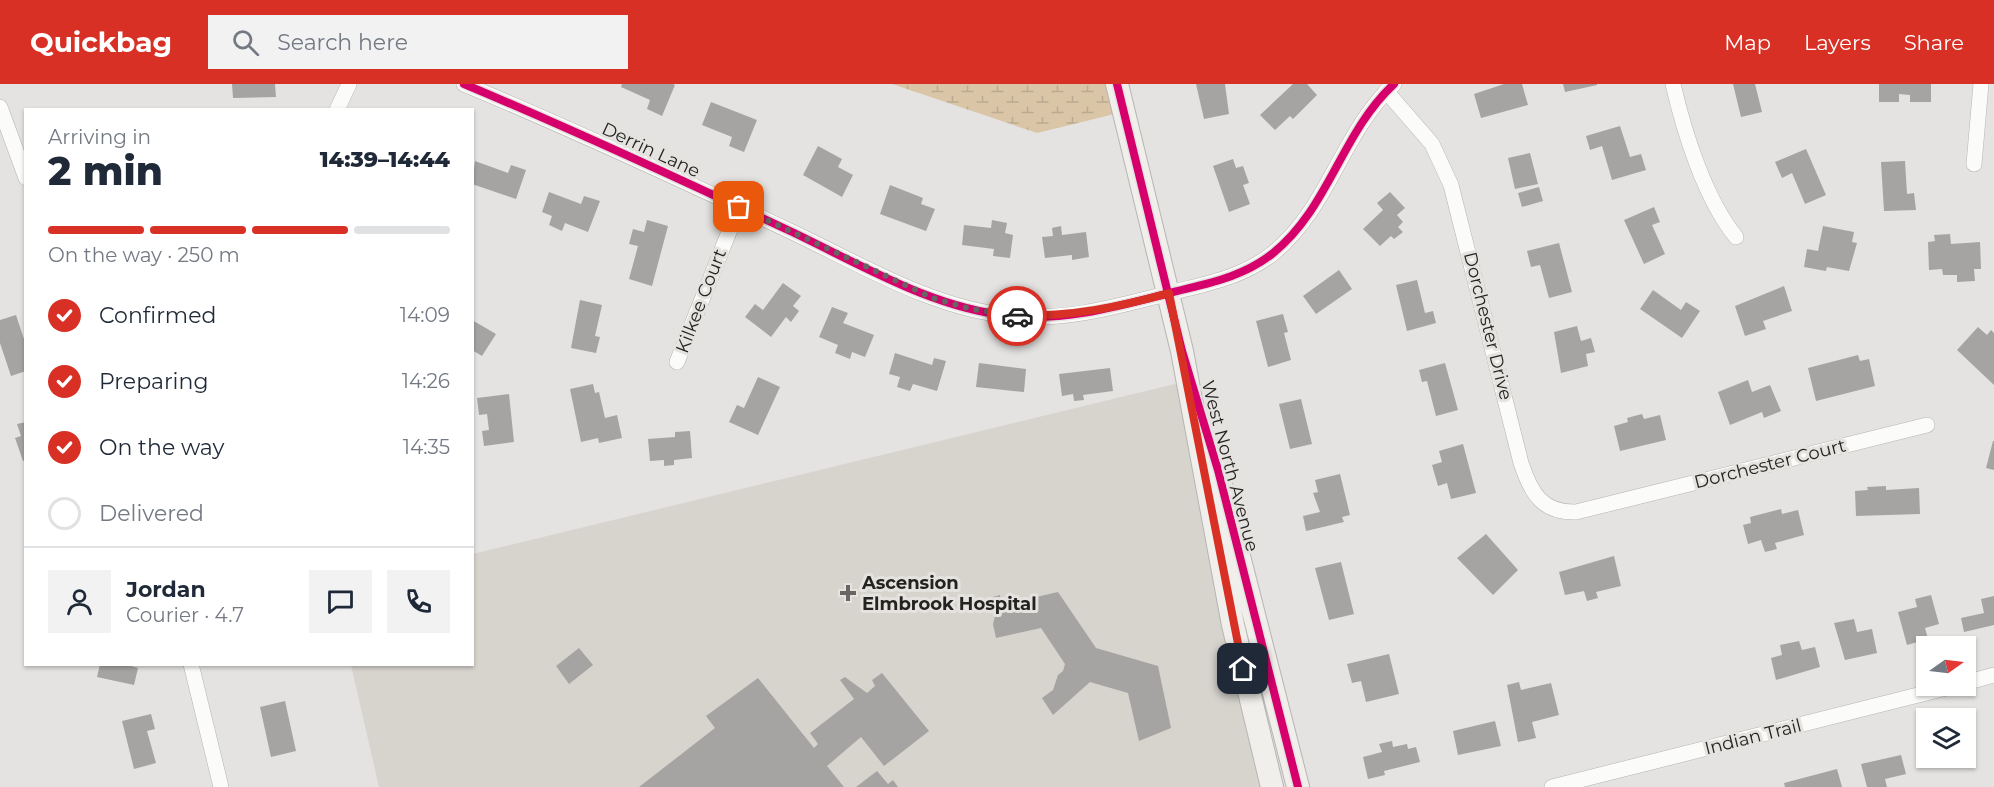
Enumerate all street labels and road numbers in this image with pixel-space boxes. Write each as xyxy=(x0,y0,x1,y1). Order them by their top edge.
street label: Derrin Lane xyxy=(598,118,704,182)
street label: Kilkee Court xyxy=(671,246,731,356)
street label: Dorchester Drive xyxy=(1459,250,1517,402)
street label: West North Avenue xyxy=(1197,378,1263,554)
street label: Dorchester Court xyxy=(1692,435,1848,493)
street label: Indian Trail xyxy=(1702,714,1804,760)

